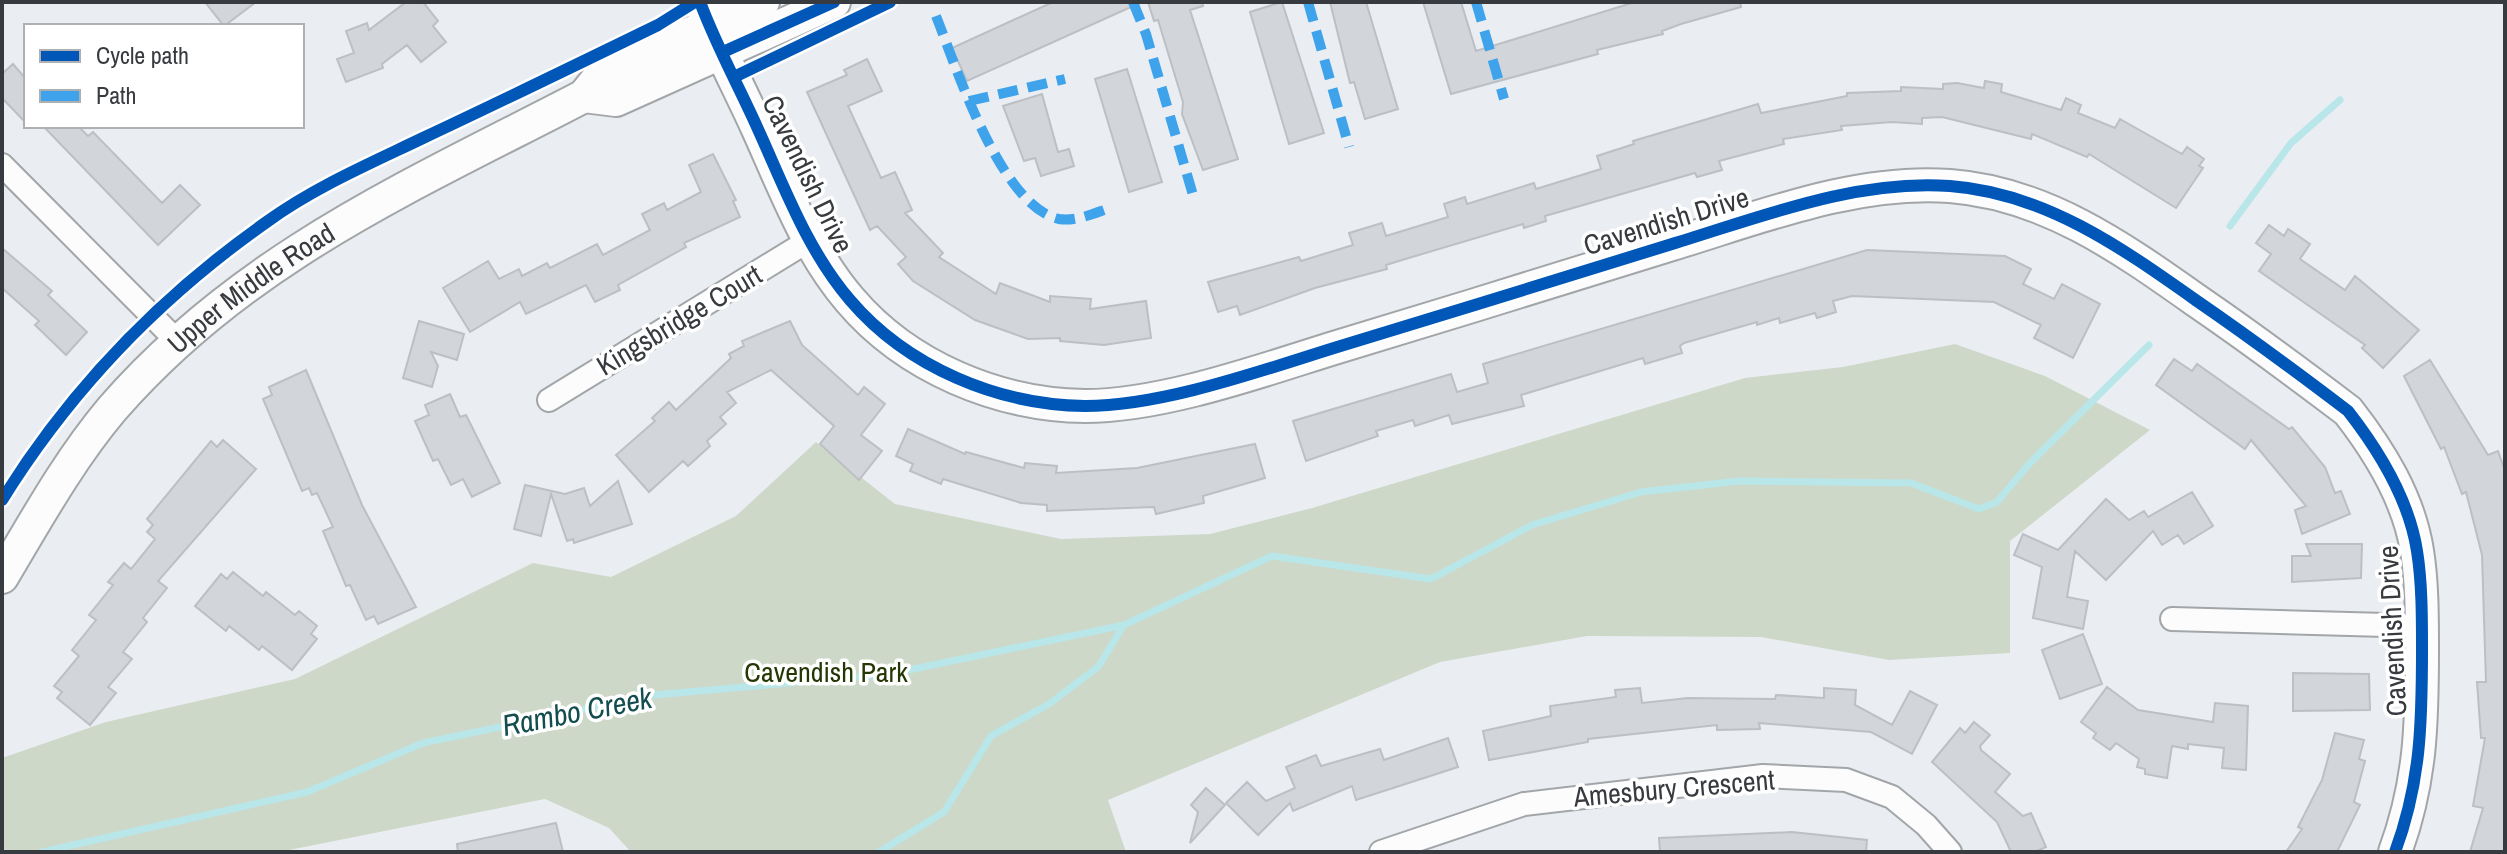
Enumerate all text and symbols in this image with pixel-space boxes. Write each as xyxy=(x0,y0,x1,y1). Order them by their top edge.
legend xyxy=(24,24,304,128)
text: Cycle path xyxy=(96,39,189,71)
text: Path xyxy=(96,79,137,111)
street label: Cavendish Drive xyxy=(753,89,863,259)
street label: Cavendish Drive xyxy=(1579,178,1753,264)
street label: Upper Middle Road xyxy=(159,214,342,362)
street label: Kingsbridge Court xyxy=(589,256,769,384)
street label: Cavendish Drive xyxy=(2369,545,2415,717)
park label: Cavendish Park xyxy=(744,653,908,691)
water label: Rambo Creek xyxy=(499,677,657,745)
street label: Amesbury Crescent xyxy=(1571,760,1776,816)

